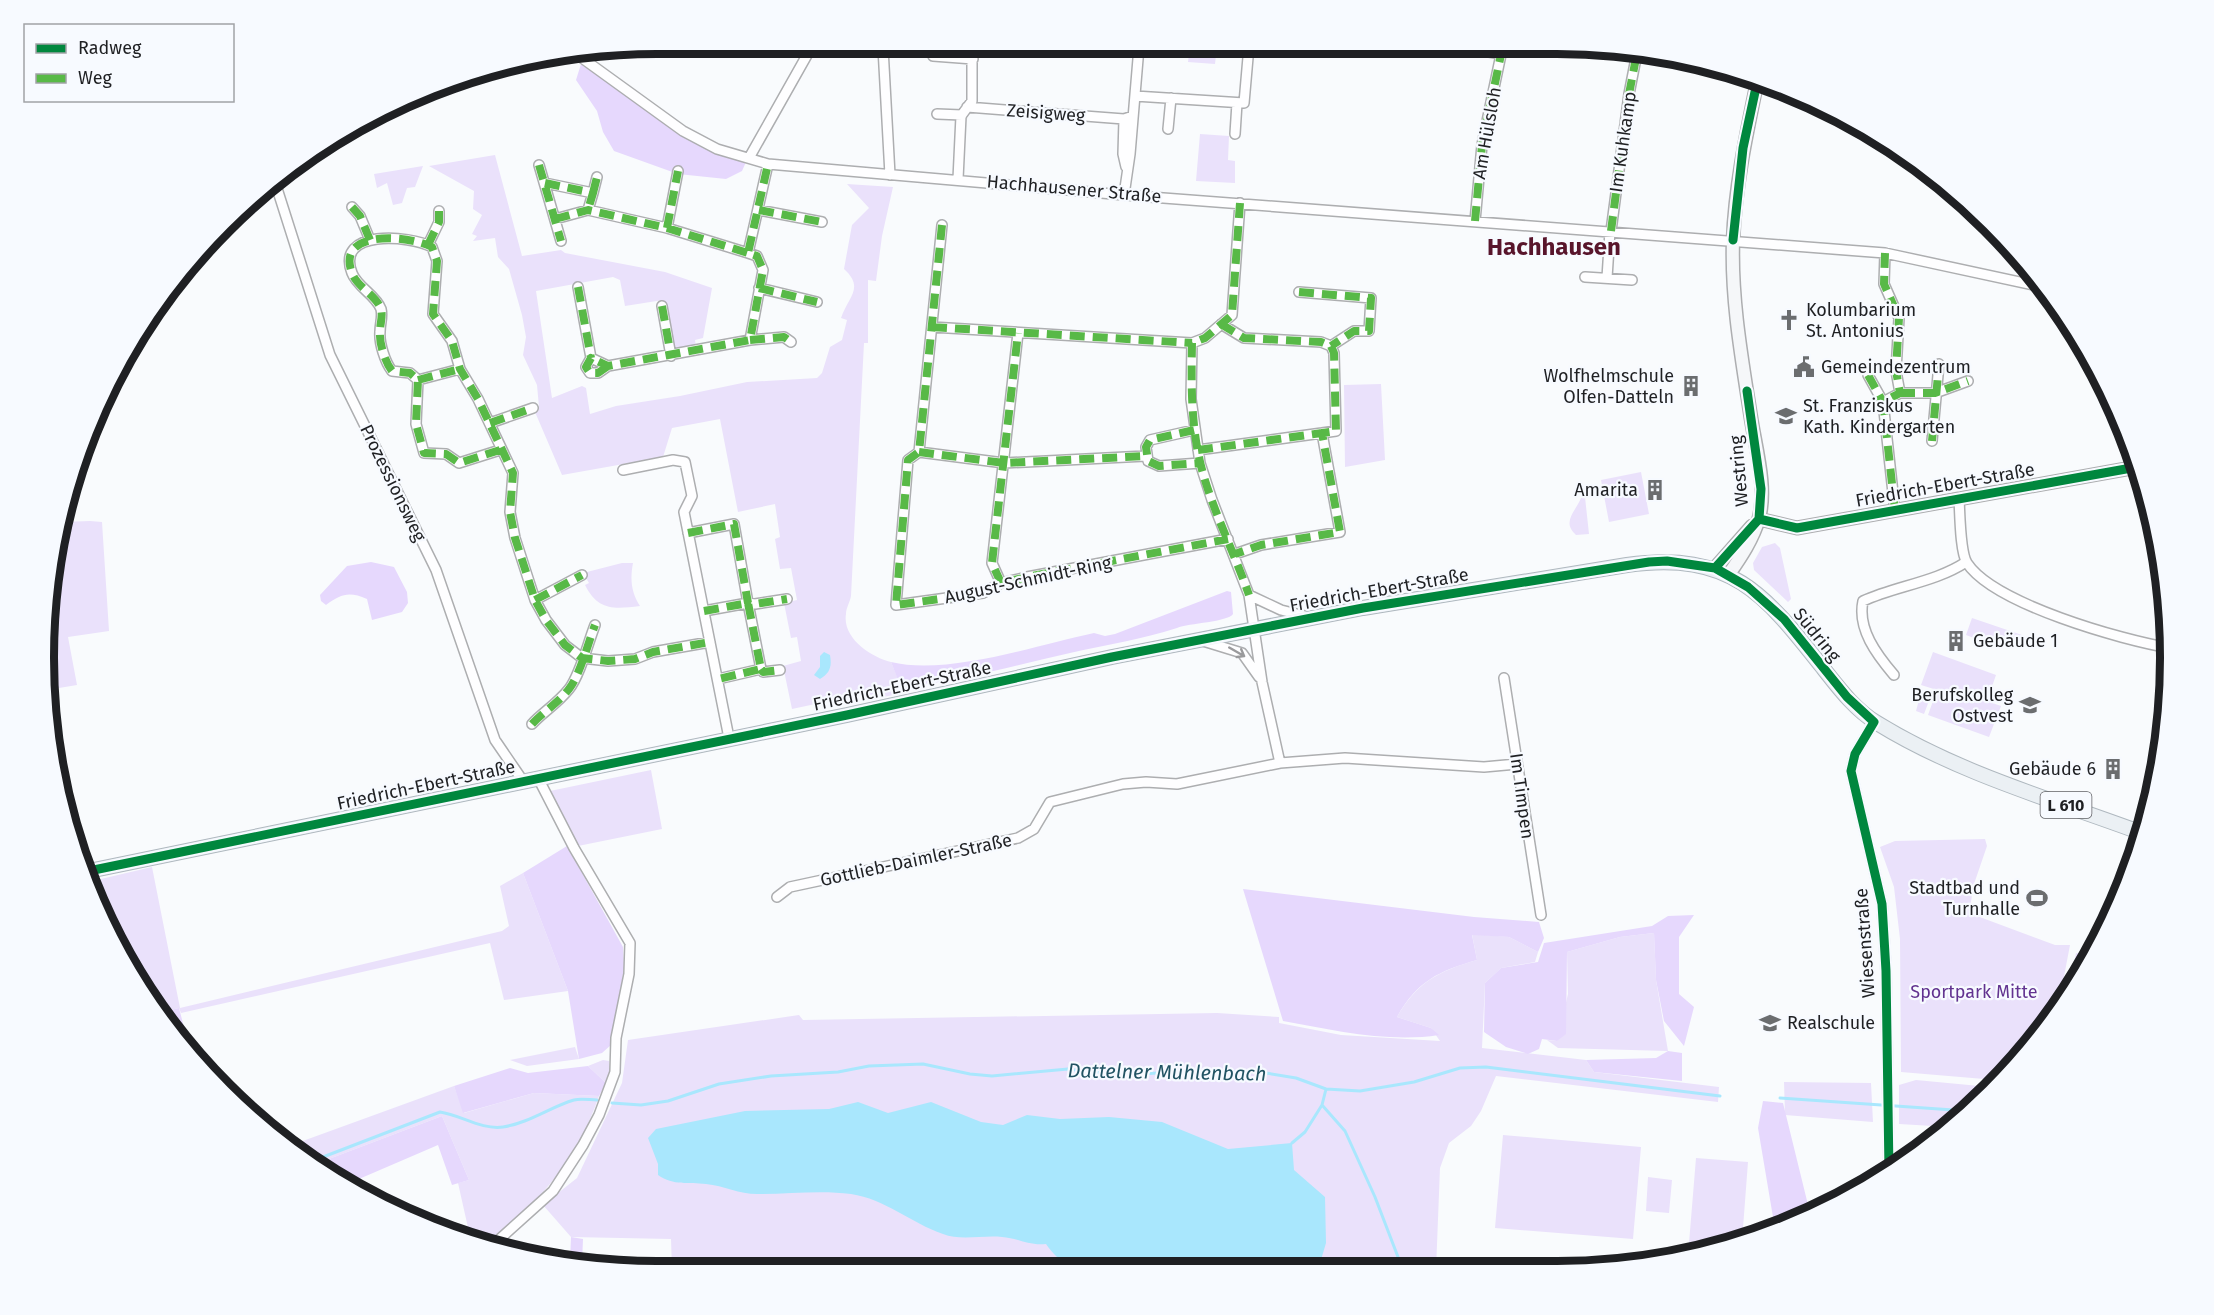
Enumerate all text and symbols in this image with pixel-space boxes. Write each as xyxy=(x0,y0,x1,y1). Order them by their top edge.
legend xyxy=(24,24,234,102)
text: Radweg xyxy=(78,37,142,59)
text: Weg xyxy=(78,67,112,89)
street label: Am Hülsloh xyxy=(1468,85,1506,181)
street label: Im Kuhkamp xyxy=(1605,90,1641,194)
street label: Zeisigweg xyxy=(1006,99,1087,127)
street label: Hachhausener Straße xyxy=(986,170,1162,208)
district label: Hachhausen xyxy=(1487,233,1621,261)
place label: Kolumbarium St. Antonius xyxy=(1806,299,1916,342)
church icon: Kolumbarium St. Antonius xyxy=(1777,308,1801,332)
public building icon: Gemeindezentrum xyxy=(1792,355,1816,379)
place label: Gemeindezentrum xyxy=(1821,356,1971,378)
place label: Wolfhelmschule Olfen-Datteln xyxy=(1543,365,1674,408)
building icon: Wolfhelmschule Olfen-Datteln xyxy=(1679,374,1703,398)
place label: St. Franziskus Kath. Kindergarten xyxy=(1803,395,1955,438)
school or university icon: St. Franziskus Kath. Kindergarten xyxy=(1774,404,1798,428)
street label: Prozessionsweg xyxy=(355,421,431,546)
street label: Westring xyxy=(1725,434,1753,507)
street label: Friedrich-Ebert-Straße xyxy=(1854,458,2036,512)
building icon: Amarita xyxy=(1643,478,1667,502)
place label: Amarita xyxy=(1574,479,1638,501)
street label: August-Schmidt-Ring xyxy=(942,551,1114,608)
street label: Friedrich-Ebert-Straße xyxy=(1288,563,1470,617)
street label: Südring xyxy=(1789,604,1846,667)
building icon: Gebäude 1 xyxy=(1944,629,1968,653)
place label: Gebäude 1 xyxy=(1973,630,2058,652)
one-way arrow xyxy=(1228,646,1245,658)
street label: Friedrich-Ebert-Straße xyxy=(811,656,993,716)
place label: Berufskolleg Ostvest xyxy=(1911,684,2014,727)
school or university icon: Berufskolleg Ostvest xyxy=(2018,693,2042,717)
street label: Im Timpen xyxy=(1505,752,1539,840)
street label: Friedrich-Ebert-Straße xyxy=(335,755,517,815)
building icon: Gebäude 6 xyxy=(2101,757,2125,781)
place label: Gebäude 6 xyxy=(2009,758,2096,780)
road number: L 610 xyxy=(2040,792,2092,818)
street label: Gottlieb-Daimler-Straße xyxy=(818,829,1014,891)
place label: Stadtbad und Turnhalle xyxy=(1909,877,2020,920)
sports icon: Stadtbad und Turnhalle xyxy=(2025,886,2049,910)
street label: Wiesenstraße xyxy=(1850,887,1880,999)
park label: Sportpark Mitte xyxy=(1910,981,2038,1003)
school or university icon: Realschule xyxy=(1758,1011,1782,1035)
place label: Realschule xyxy=(1787,1012,1875,1034)
water label: Dattelner Mühlenbach xyxy=(1067,1058,1267,1086)

